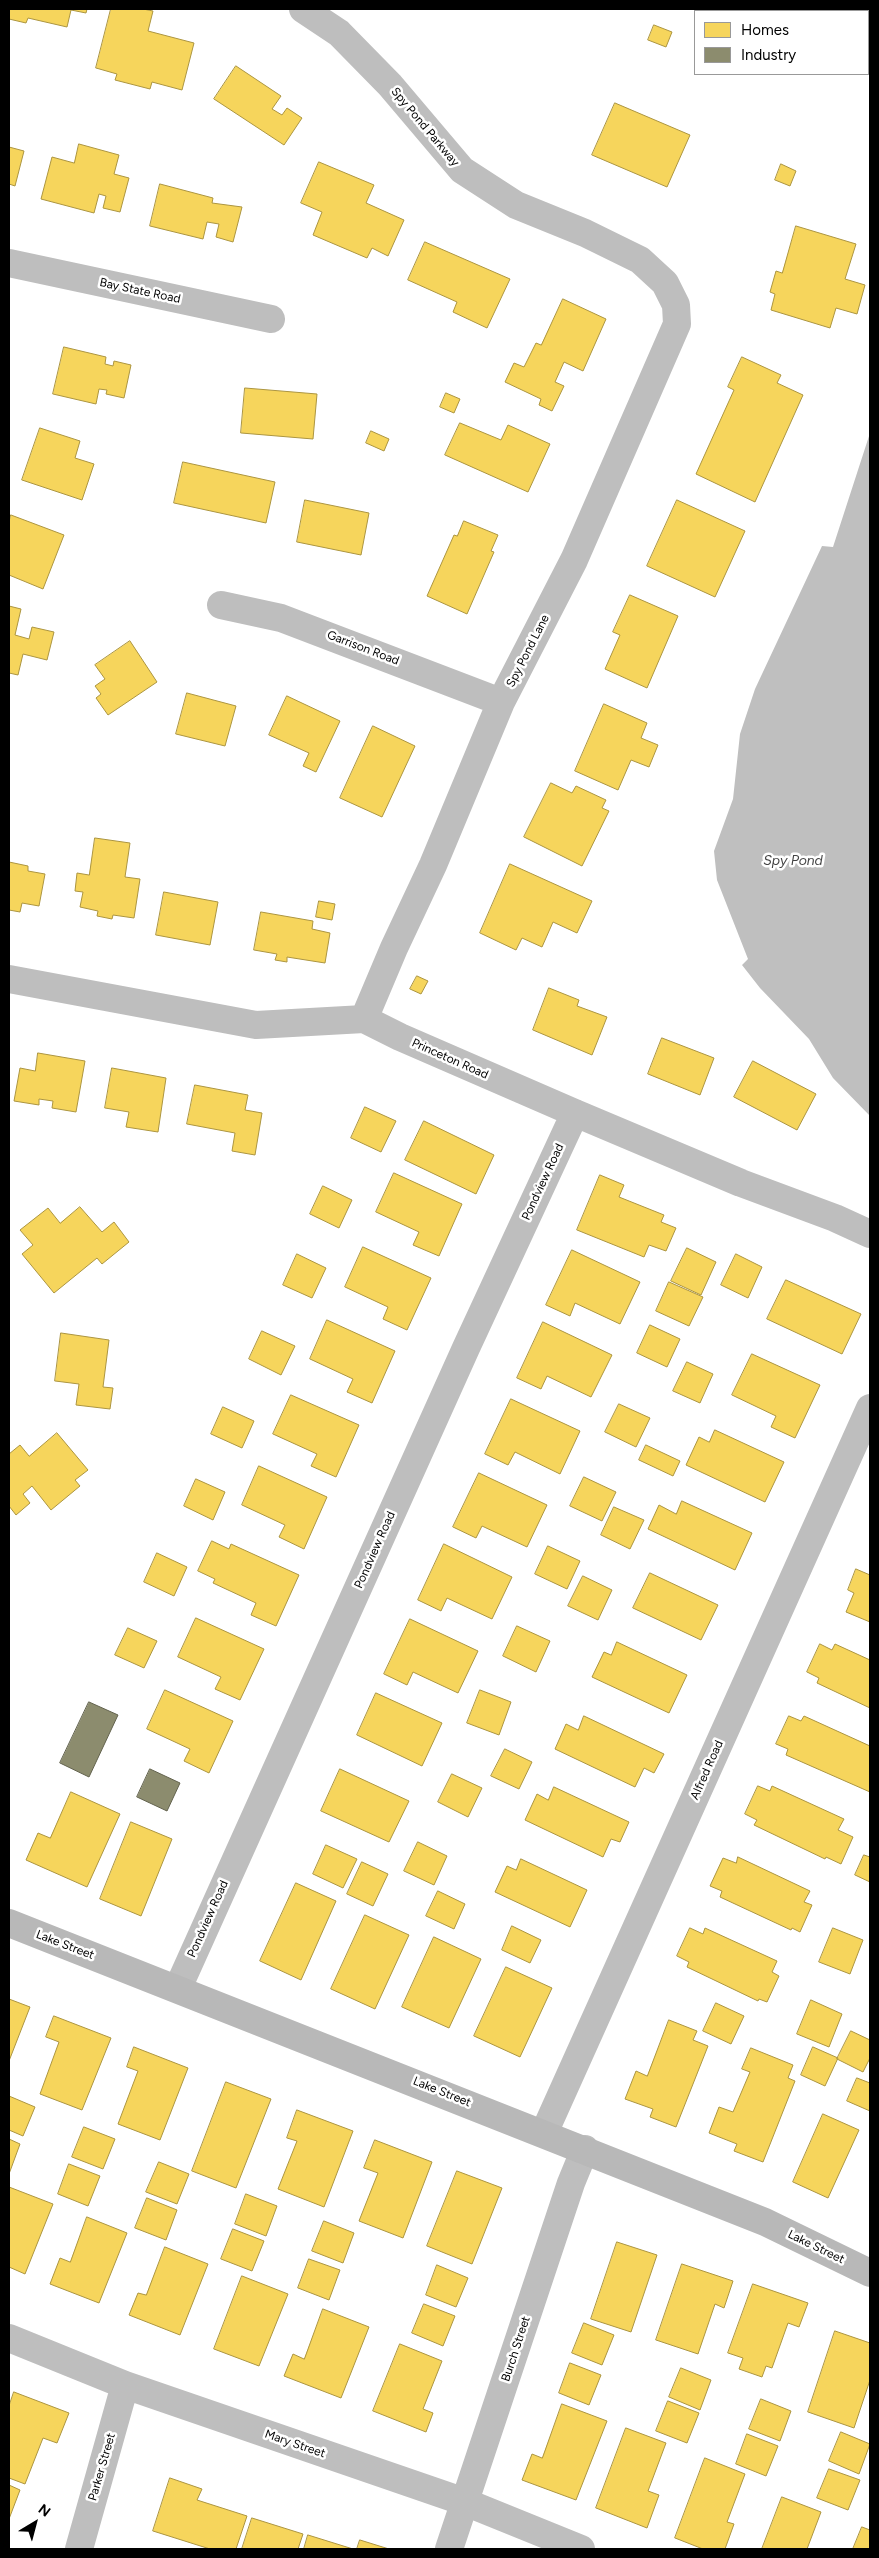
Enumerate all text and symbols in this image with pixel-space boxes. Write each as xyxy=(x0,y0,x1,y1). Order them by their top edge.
legend xyxy=(694,10,869,75)
text: Homes xyxy=(741,21,789,39)
text: Industry xyxy=(741,46,796,64)
street label: Spy Pond Parkway xyxy=(388,85,462,169)
street label: Bay State Road xyxy=(98,275,182,307)
street label: Spy Pond Lane xyxy=(504,612,552,690)
street label: Garrison Road xyxy=(325,628,401,668)
water label: Spy Pond xyxy=(763,853,823,869)
street label: Princeton Road xyxy=(410,1036,490,1082)
street label: Pondview Road xyxy=(519,1141,567,1223)
street label: Pondview Road xyxy=(352,1509,398,1591)
street label: Alfred Road xyxy=(688,1738,726,1802)
street label: Pondview Road xyxy=(185,1878,231,1960)
street label: Lake Street xyxy=(34,1927,96,1963)
street label: Lake Street xyxy=(411,2074,473,2110)
street label: Lake Street xyxy=(785,2227,847,2267)
street label: Burch Street xyxy=(499,2315,533,2383)
street label: Mary Street xyxy=(263,2427,327,2461)
street label: Parker Street xyxy=(85,2431,119,2503)
north arrow xyxy=(10,2498,60,2548)
text: N xyxy=(35,2501,54,2521)

